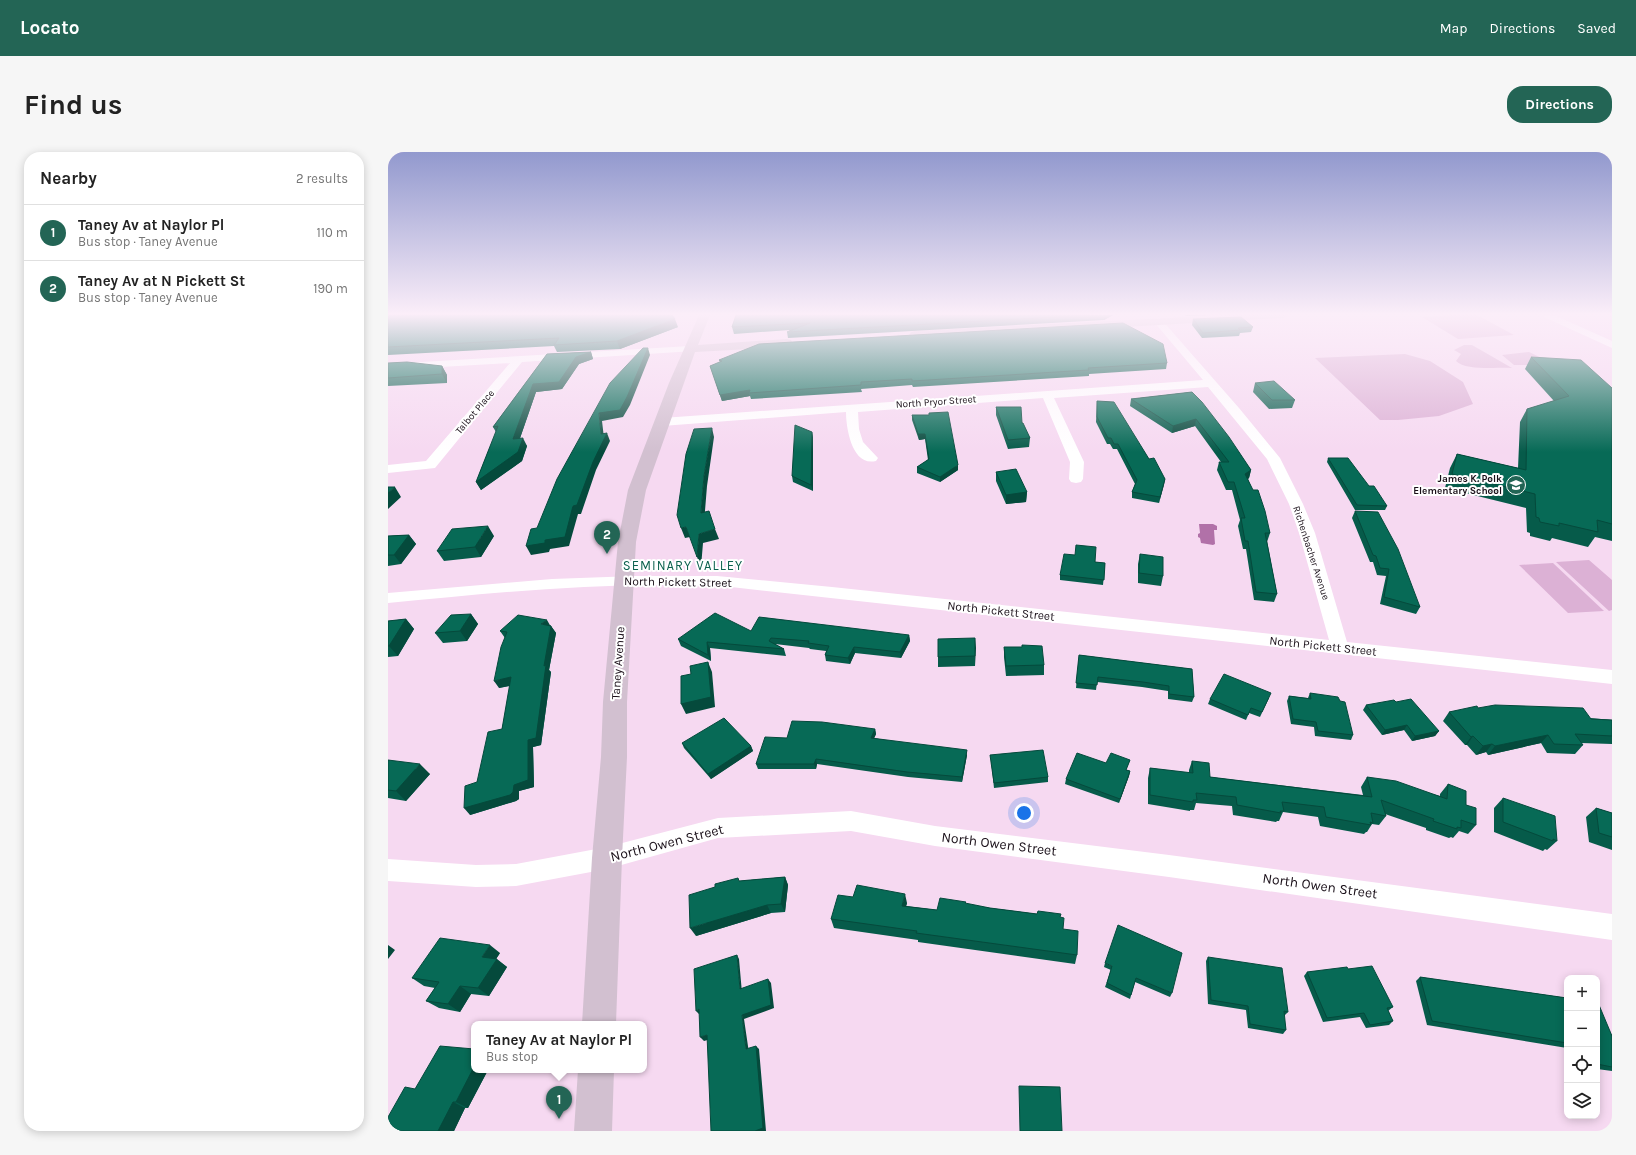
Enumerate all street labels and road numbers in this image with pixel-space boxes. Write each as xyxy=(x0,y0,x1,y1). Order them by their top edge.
street label: Talbot Place xyxy=(453,387,497,437)
street label: North Pryor Street xyxy=(895,393,977,411)
street label: Richenbacher Avenue xyxy=(1290,504,1332,602)
street label: North Pickett Street xyxy=(624,574,733,590)
street label: North Pickett Street xyxy=(947,598,1056,624)
street label: Taney Avenue xyxy=(608,626,628,700)
street label: North Pickett Street xyxy=(1269,633,1378,659)
street label: North Owen Street xyxy=(609,821,725,865)
street label: North Owen Street xyxy=(940,829,1058,859)
street label: North Owen Street xyxy=(1261,870,1379,902)

